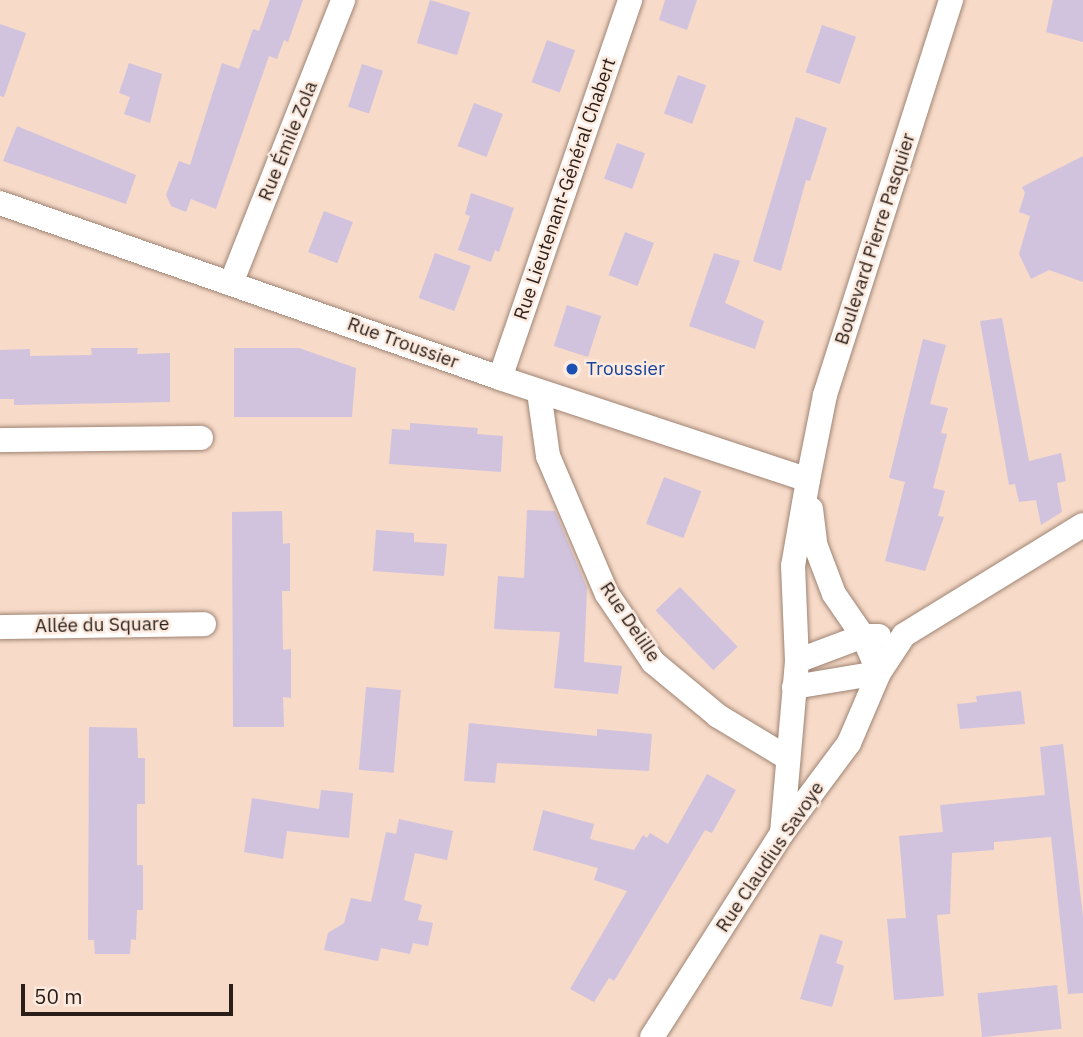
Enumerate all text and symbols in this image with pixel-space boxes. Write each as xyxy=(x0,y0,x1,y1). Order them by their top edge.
street label: Rue Lieutenant-Général Chabert xyxy=(509,55,621,323)
street label: Rue Émile Zola xyxy=(254,78,322,204)
street label: Boulevard Pierre Pasquier xyxy=(830,130,920,348)
street label: Rue Troussier xyxy=(344,312,462,374)
place label: Troussier xyxy=(586,358,665,380)
marker: Troussier xyxy=(564,361,580,377)
street label: Rue Delille xyxy=(595,578,665,666)
street label: Allée du Square xyxy=(35,612,169,638)
street label: Rue Claudius Savoye xyxy=(711,777,829,937)
scale bar xyxy=(24,970,236,1014)
text: 50 m xyxy=(34,982,83,1010)

